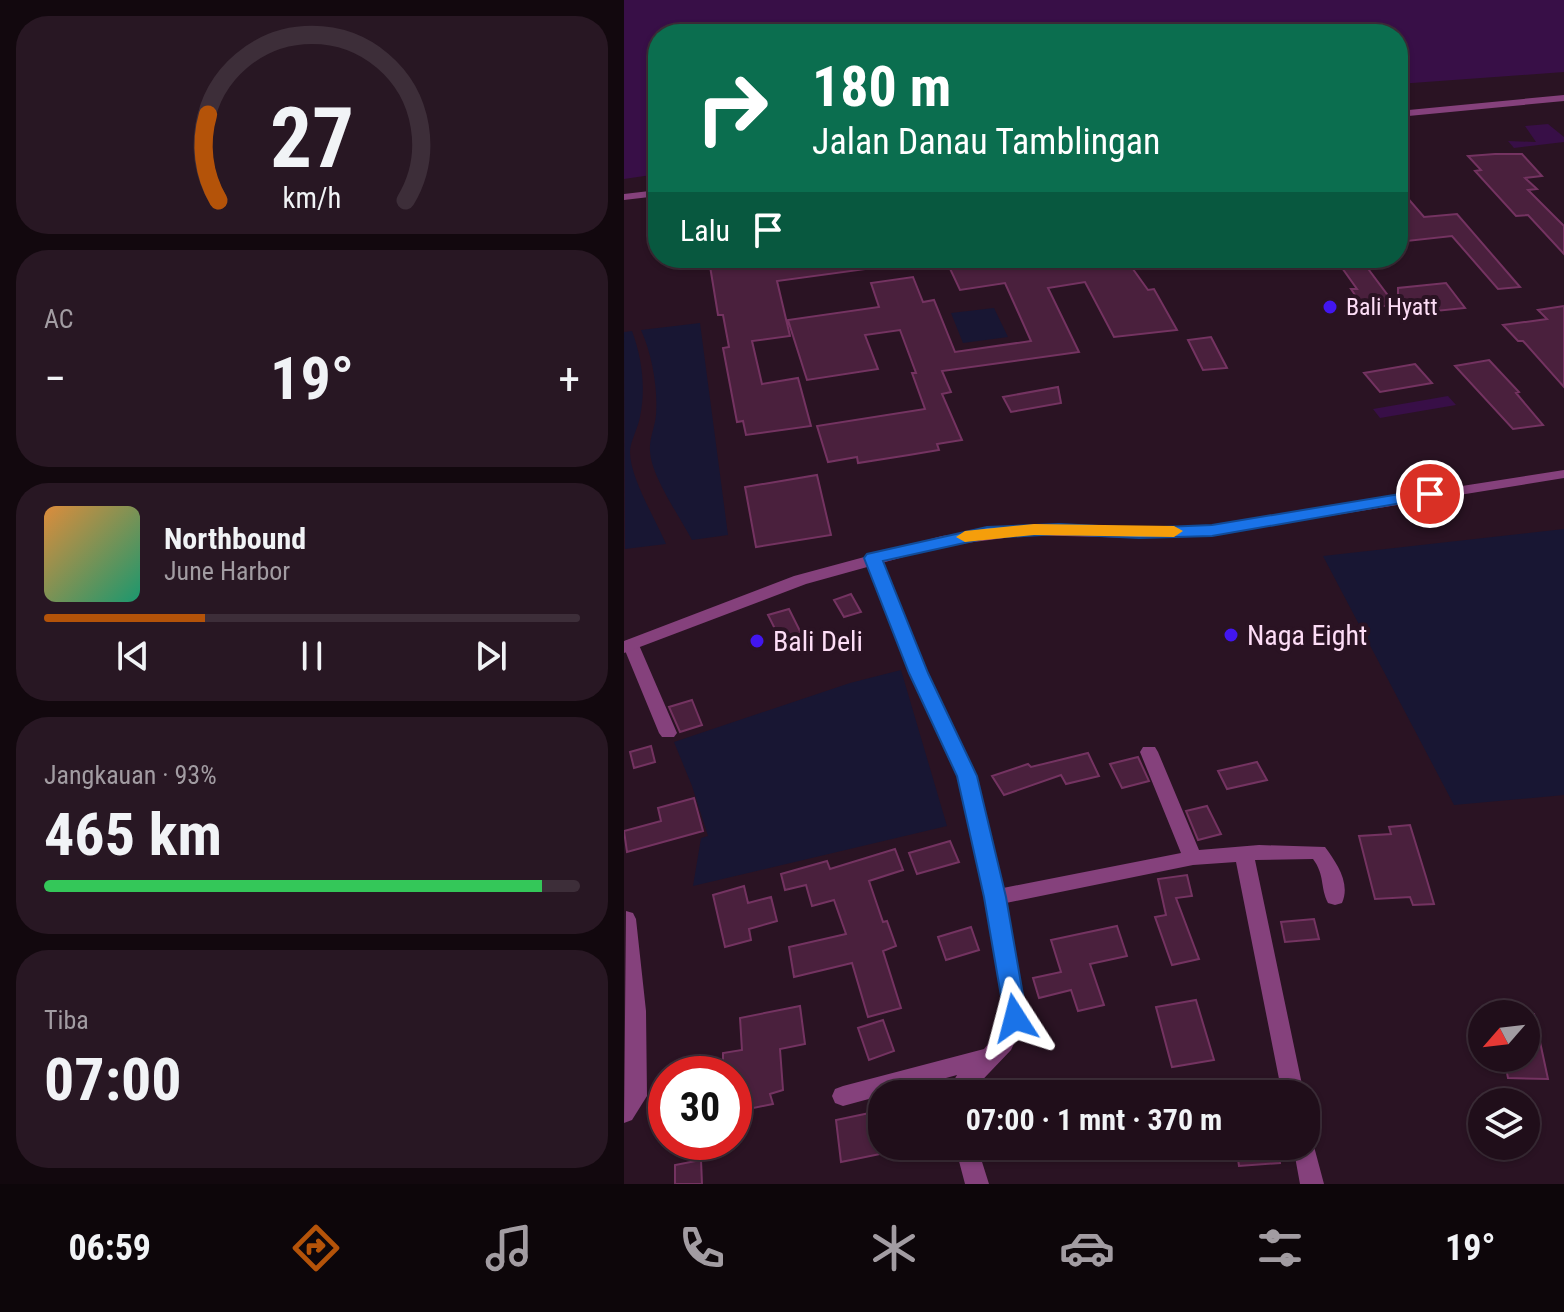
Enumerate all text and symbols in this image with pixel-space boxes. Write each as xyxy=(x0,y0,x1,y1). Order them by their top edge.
text: 180 m xyxy=(812,54,951,120)
icon: right xyxy=(680,56,784,160)
text: 27 xyxy=(270,89,354,186)
text: Jalan Danau Tamblingan xyxy=(812,121,1161,163)
text: km/h xyxy=(283,181,341,215)
icon: arrive xyxy=(746,208,790,252)
text: Lalu xyxy=(680,213,730,248)
place label: Bali Hyatt xyxy=(1346,293,1438,321)
marker: Bali Hyatt xyxy=(1321,298,1339,316)
text: AC xyxy=(44,304,74,334)
text: 19° xyxy=(270,343,354,414)
text: − xyxy=(44,353,66,405)
text: + xyxy=(558,353,580,405)
pin xyxy=(1396,460,1464,528)
icon: arrive xyxy=(1408,472,1452,516)
text: Northbound xyxy=(164,521,306,556)
text: June Harbor xyxy=(164,556,290,586)
place label: Naga Eight xyxy=(1247,619,1367,652)
place label: Bali Deli xyxy=(773,625,863,658)
marker: Naga Eight xyxy=(1222,626,1240,644)
marker: Bali Deli xyxy=(748,632,766,650)
icon: previous xyxy=(111,634,155,678)
icon: pause xyxy=(290,634,334,678)
icon: next xyxy=(469,634,513,678)
text: Jangkauan · 93% xyxy=(44,760,217,790)
text: 465 km xyxy=(44,799,222,870)
position arrow xyxy=(973,976,1057,1060)
north arrow xyxy=(1468,1000,1540,1072)
map controls xyxy=(1468,1000,1540,1160)
text: Tiba xyxy=(44,1005,89,1035)
text: 07:00 xyxy=(44,1044,182,1115)
speed limit sign: 30 xyxy=(648,1056,752,1160)
button: layers xyxy=(1468,1088,1540,1160)
text: 07:00 · 1 mnt · 370 m xyxy=(966,1102,1222,1137)
icon: directions xyxy=(288,1220,344,1276)
icon: music xyxy=(481,1220,537,1276)
icon: phone xyxy=(674,1220,730,1276)
icon: climate xyxy=(866,1220,922,1276)
icon: car xyxy=(1059,1220,1115,1276)
icon: filters xyxy=(1252,1220,1308,1276)
text: 06:59 xyxy=(68,1227,151,1269)
text: 19° xyxy=(1445,1227,1495,1269)

